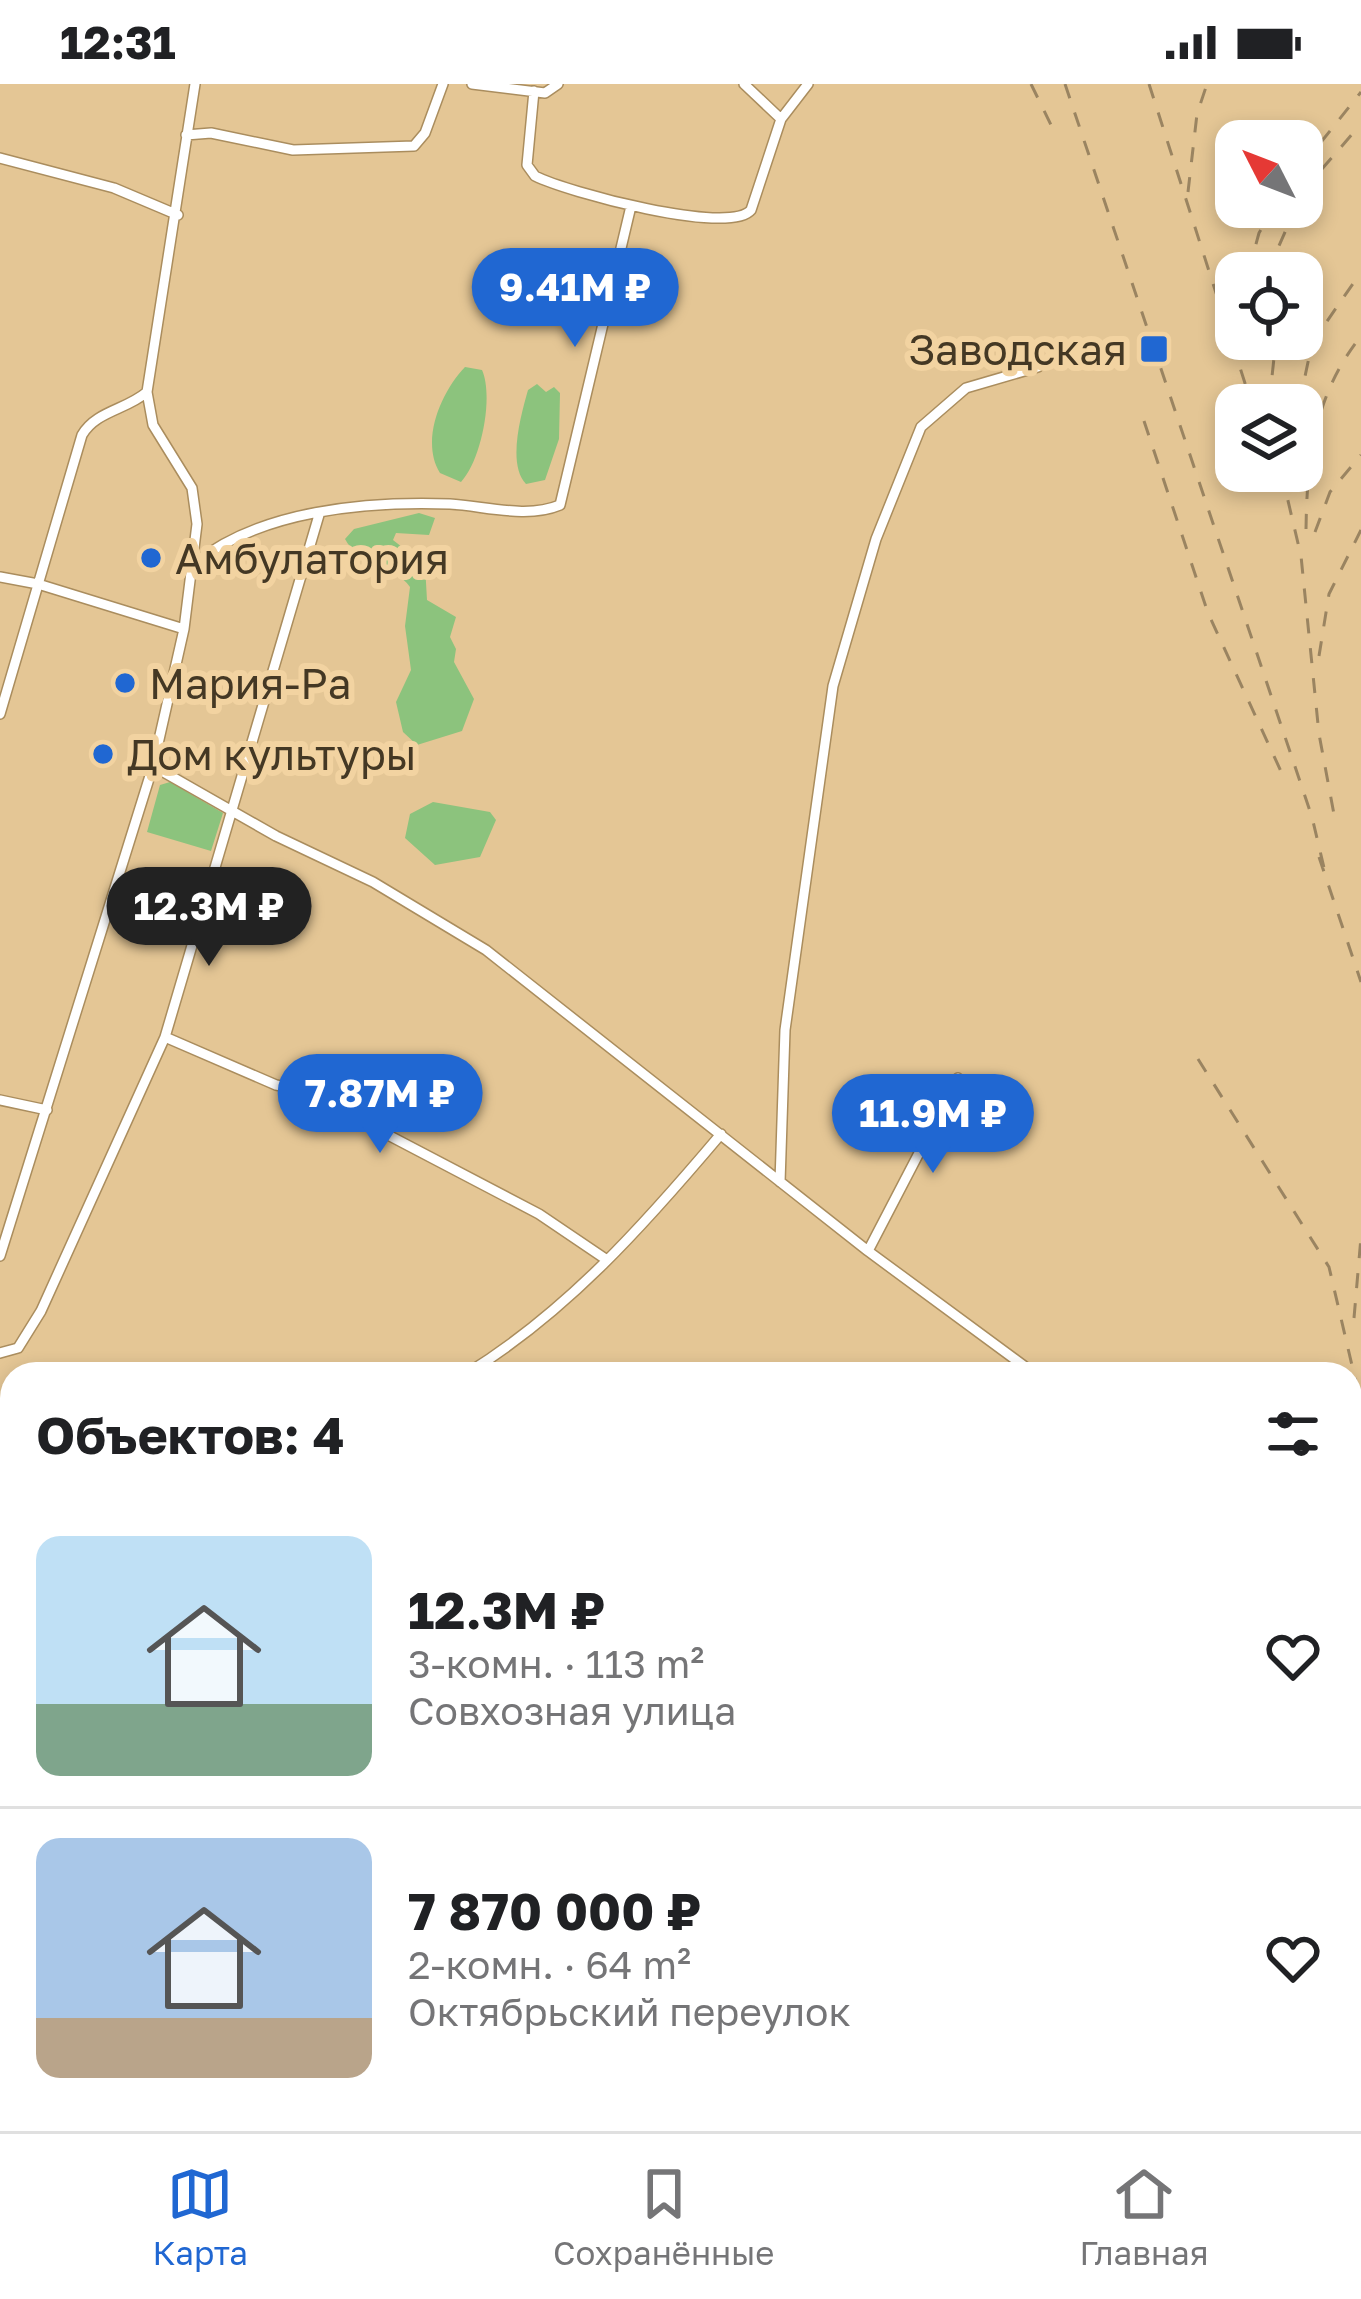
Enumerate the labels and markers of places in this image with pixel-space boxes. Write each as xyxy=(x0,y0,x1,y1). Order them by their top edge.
pin: 9.41M ₽ xyxy=(464,248,686,350)
place label: Заводская xyxy=(908,324,1127,374)
marker: Заводская xyxy=(1138,333,1170,365)
place label: Амбулатория xyxy=(175,533,449,583)
marker: Амбулатория xyxy=(138,545,164,571)
place label: Мария-Ра xyxy=(149,658,351,708)
marker: Мария-Ра xyxy=(112,670,138,696)
place label: Дом культуры xyxy=(127,729,416,779)
marker: Дом культуры xyxy=(90,741,116,767)
pin: 12.3M ₽ xyxy=(98,867,320,969)
pin: 7.87M ₽ xyxy=(269,1054,491,1156)
pin: 11.9M ₽ xyxy=(822,1074,1044,1176)

